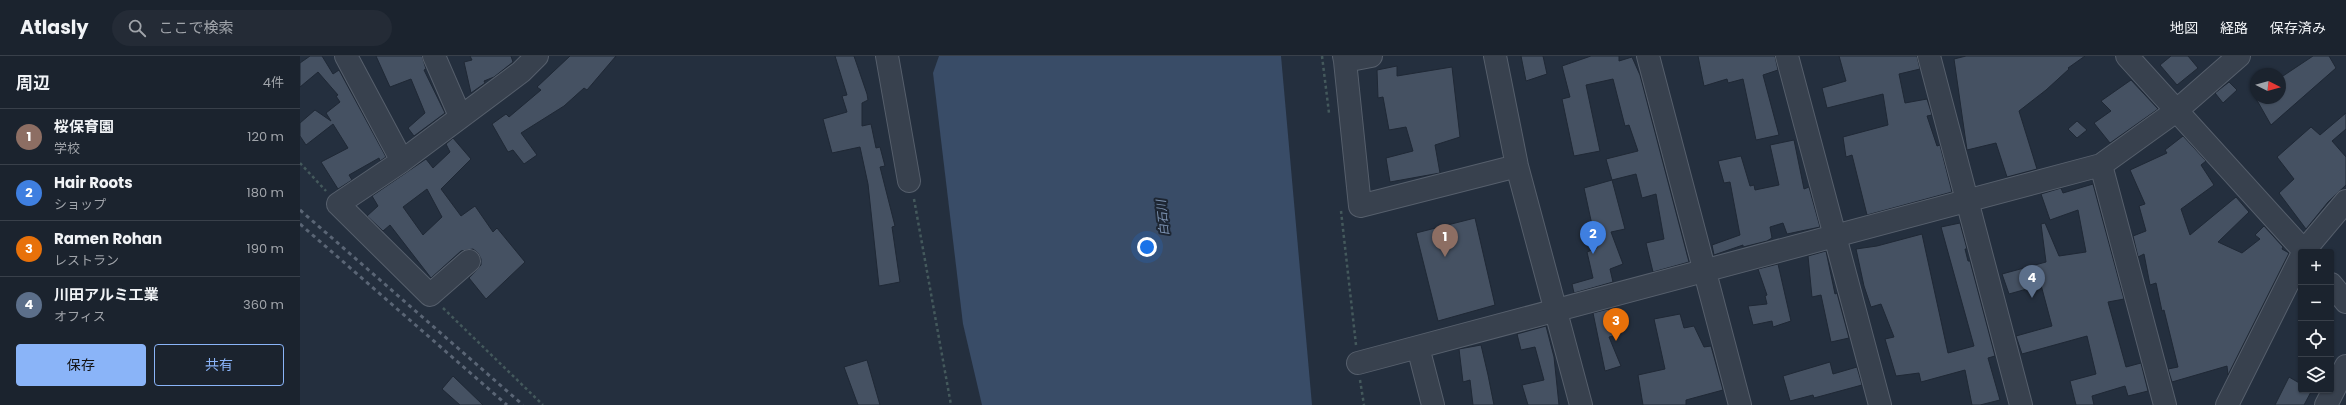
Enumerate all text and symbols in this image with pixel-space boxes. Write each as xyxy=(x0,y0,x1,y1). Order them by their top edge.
search box xyxy=(112,10,392,46)
text: Atlasly xyxy=(20,14,88,41)
icon: search xyxy=(126,17,148,39)
text: ここで検索 xyxy=(158,17,233,38)
text: 地図 xyxy=(2170,18,2198,38)
text: 経路 xyxy=(2220,18,2248,38)
text: 保存済み xyxy=(2270,18,2326,38)
north arrow xyxy=(2250,68,2286,104)
text: 周辺 xyxy=(16,71,50,95)
text: 4件 xyxy=(263,73,284,92)
text: 桜保育園 xyxy=(54,116,114,137)
text: 1 xyxy=(27,127,31,146)
text: 120 m xyxy=(247,127,284,146)
text: 学校 xyxy=(54,139,80,158)
text: Hair Roots xyxy=(54,172,133,193)
text: 2 xyxy=(25,183,33,202)
text: 180 m xyxy=(247,183,284,202)
text: ショップ xyxy=(54,195,106,214)
water label: 白石川 xyxy=(1152,197,1173,237)
pin: 2 xyxy=(1580,221,1606,254)
pin: 1 xyxy=(1432,224,1458,257)
text: Ramen Rohan xyxy=(54,228,162,249)
your location xyxy=(1137,237,1157,257)
text: 3 xyxy=(25,239,33,258)
text: 190 m xyxy=(247,239,284,258)
map controls xyxy=(2298,249,2334,393)
button: + xyxy=(2298,249,2334,285)
text: レストラン xyxy=(54,251,119,270)
pin: 4 xyxy=(2019,265,2045,298)
text: 川田アルミ工業 xyxy=(54,284,159,305)
button: − xyxy=(2298,285,2334,321)
text: 4 xyxy=(25,295,33,314)
text: 360 m xyxy=(243,295,284,314)
text: オフィス xyxy=(54,307,106,326)
pin: 3 xyxy=(1603,308,1629,341)
button: locate xyxy=(2298,321,2334,357)
button: 保存 xyxy=(16,344,146,386)
button: 共有 xyxy=(154,344,284,386)
button: layers xyxy=(2298,357,2334,393)

